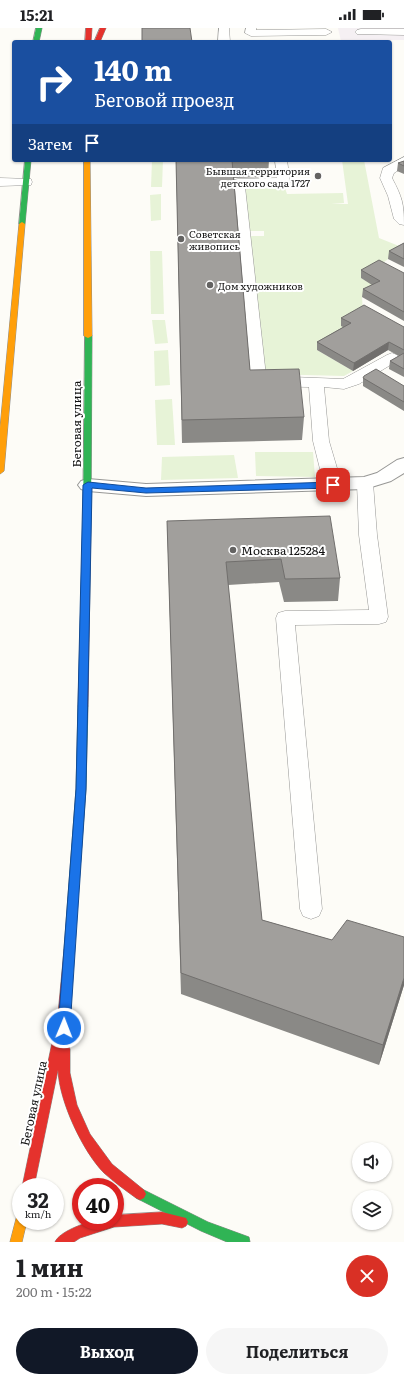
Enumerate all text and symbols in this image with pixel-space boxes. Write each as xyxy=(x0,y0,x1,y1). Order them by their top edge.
text: 15:21 xyxy=(20,3,54,26)
text: 140 m xyxy=(94,48,172,90)
icon: right xyxy=(28,56,80,108)
text: Беговой проезд xyxy=(94,86,234,113)
text: Затем xyxy=(28,132,73,155)
icon: arrive xyxy=(81,132,103,154)
place label: Бывшая территория детского сада 1727 xyxy=(206,163,310,190)
marker: Бывшая территория детского сада 1727 xyxy=(313,171,323,181)
place label: Советская живопись xyxy=(189,226,241,253)
marker: Советская живопись xyxy=(176,234,186,244)
place label: Дом художников xyxy=(218,278,303,293)
marker: Дом художников xyxy=(205,280,215,290)
street label: Беговая улица xyxy=(67,380,85,467)
pin xyxy=(316,468,350,502)
icon: arrive xyxy=(322,474,344,496)
place label: Москва 125284 xyxy=(241,541,325,559)
marker: Москва 125284 xyxy=(228,545,238,555)
position arrow xyxy=(43,1007,85,1049)
street label: Беговая улица xyxy=(15,1058,51,1147)
map controls xyxy=(352,1142,392,1230)
button: sound xyxy=(352,1142,392,1182)
speed limit sign: 40 xyxy=(72,1178,124,1230)
text: 32 xyxy=(27,1184,49,1214)
button: layers xyxy=(352,1190,392,1230)
text: km/h xyxy=(25,1206,51,1221)
text: 1 мин xyxy=(16,1249,83,1284)
button: close xyxy=(346,1255,388,1297)
text: 200 m · 15:22 xyxy=(16,1282,92,1301)
button: Выход xyxy=(16,1328,198,1374)
button: Поделиться xyxy=(206,1328,388,1374)

